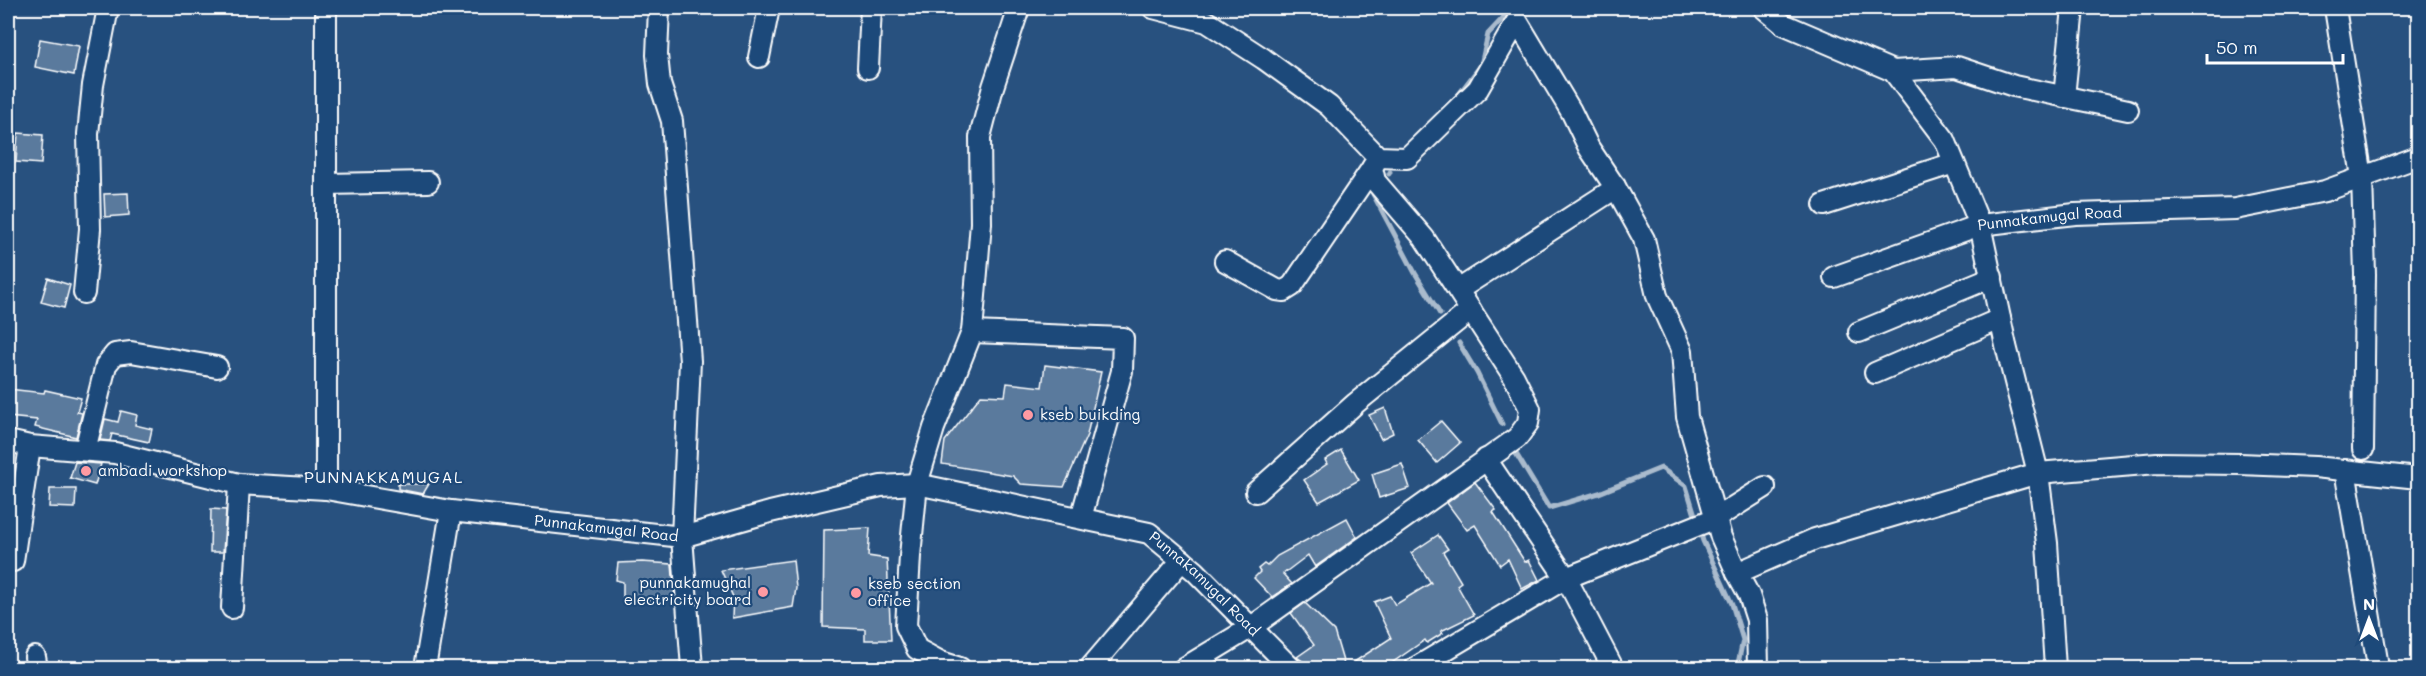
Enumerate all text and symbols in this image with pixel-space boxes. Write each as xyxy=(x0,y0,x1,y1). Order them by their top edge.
scale bar xyxy=(2207,27,2344,65)
text: 50 m xyxy=(2216,35,2258,59)
street label: Punnakamugal Road xyxy=(1976,202,2122,234)
place label: kseb buikding xyxy=(1040,404,1141,424)
marker: kseb buikding xyxy=(1021,408,1035,422)
place label: ambadi workshop xyxy=(98,460,227,480)
marker: ambadi workshop xyxy=(79,464,93,478)
district label: PUNNAKKAMUGAL xyxy=(304,466,464,487)
street label: Punnakamugal Road xyxy=(533,509,680,546)
street label: Punnakamugal Road xyxy=(1145,526,1265,640)
place label: punnakamughal electricity board xyxy=(624,572,751,609)
place label: kseb section office xyxy=(868,573,961,610)
marker: punnakamughal electricity board xyxy=(756,585,770,599)
marker: kseb section office xyxy=(849,586,863,600)
north arrow xyxy=(2339,589,2399,649)
text: N xyxy=(2363,593,2375,614)

